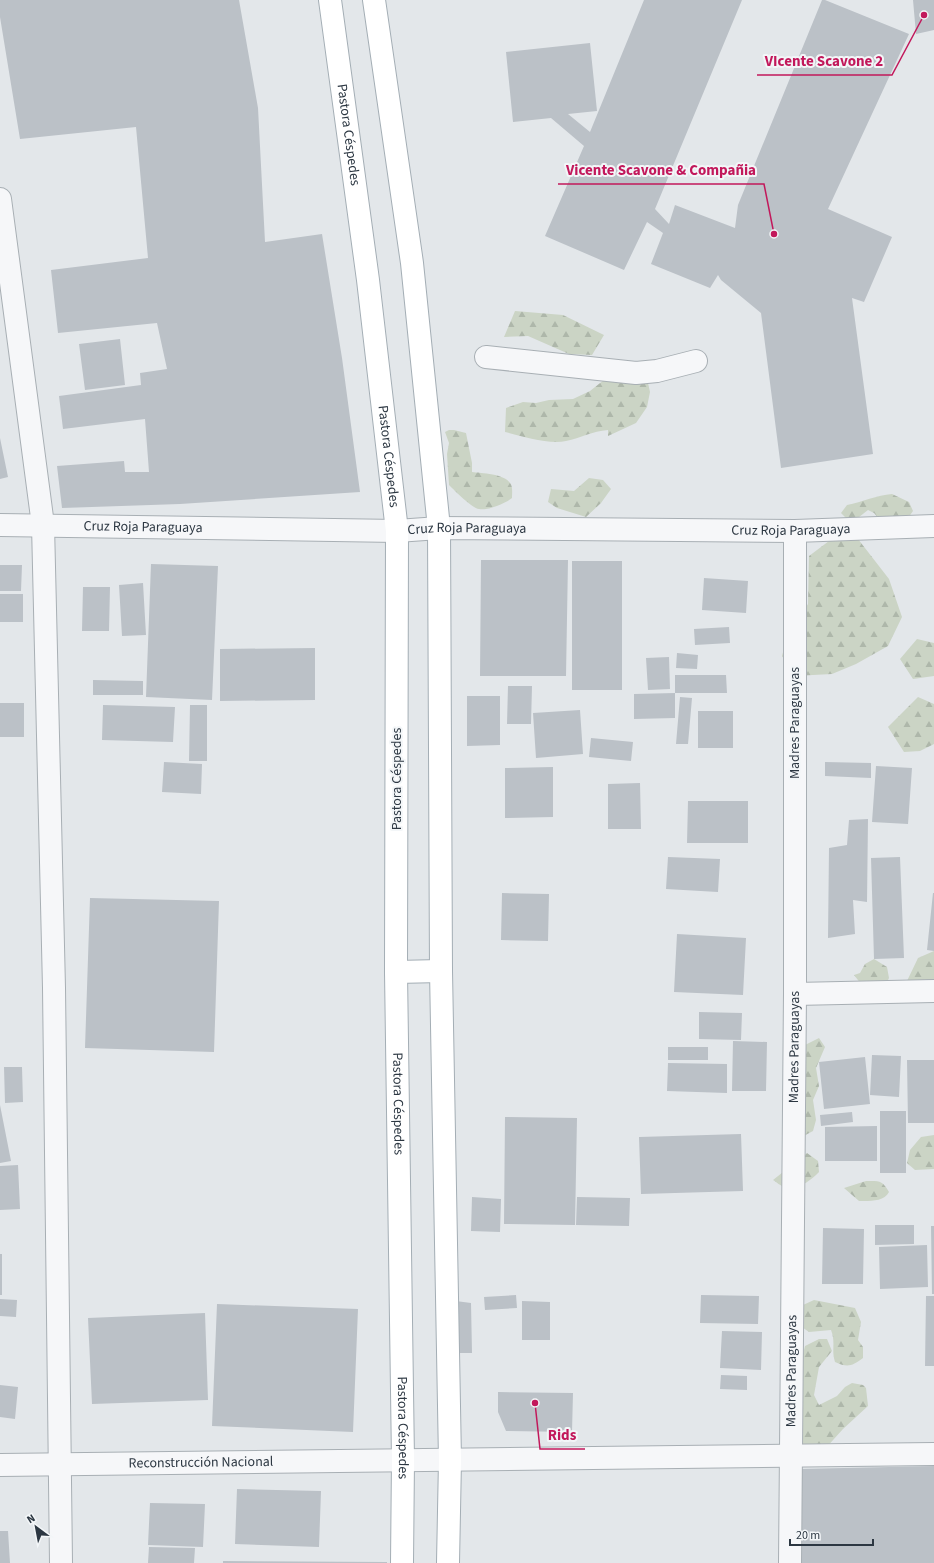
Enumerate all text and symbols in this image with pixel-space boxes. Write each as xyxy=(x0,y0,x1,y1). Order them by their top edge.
callout: VIcente Scavone 2 xyxy=(757,48,892,75)
text: VIcente Scavone 2 xyxy=(764,51,883,72)
street label: Pastora Céspedes xyxy=(331,83,365,187)
callout: Vicente Scavone & Compañia xyxy=(558,157,764,184)
text: Vicente Scavone & Compañia xyxy=(565,160,756,181)
street label: Pastora Céspedes xyxy=(373,404,404,509)
street label: Cruz Roja Paraguaya xyxy=(83,516,203,538)
street label: Cruz Roja Paraguaya xyxy=(407,518,526,540)
street label: Cruz Roja Paraguaya xyxy=(731,519,851,541)
street label: Madres Paraguayas xyxy=(785,667,805,779)
street label: Pastora Céspedes xyxy=(387,728,407,830)
street label: Madres Paraguayas xyxy=(784,991,805,1103)
street label: Pastora Céspedes xyxy=(387,1052,409,1155)
street label: Madres Paraguayas xyxy=(781,1315,802,1427)
street label: Pastora Céspedes xyxy=(392,1376,413,1479)
callout: Rids xyxy=(540,1422,585,1449)
text: Rids xyxy=(548,1425,577,1446)
street label: Reconstrucción Nacional xyxy=(128,1452,274,1473)
north arrow xyxy=(16,1507,56,1547)
text: N xyxy=(24,1511,38,1527)
scale bar xyxy=(790,1521,873,1547)
text: 20 m xyxy=(796,1527,820,1544)

